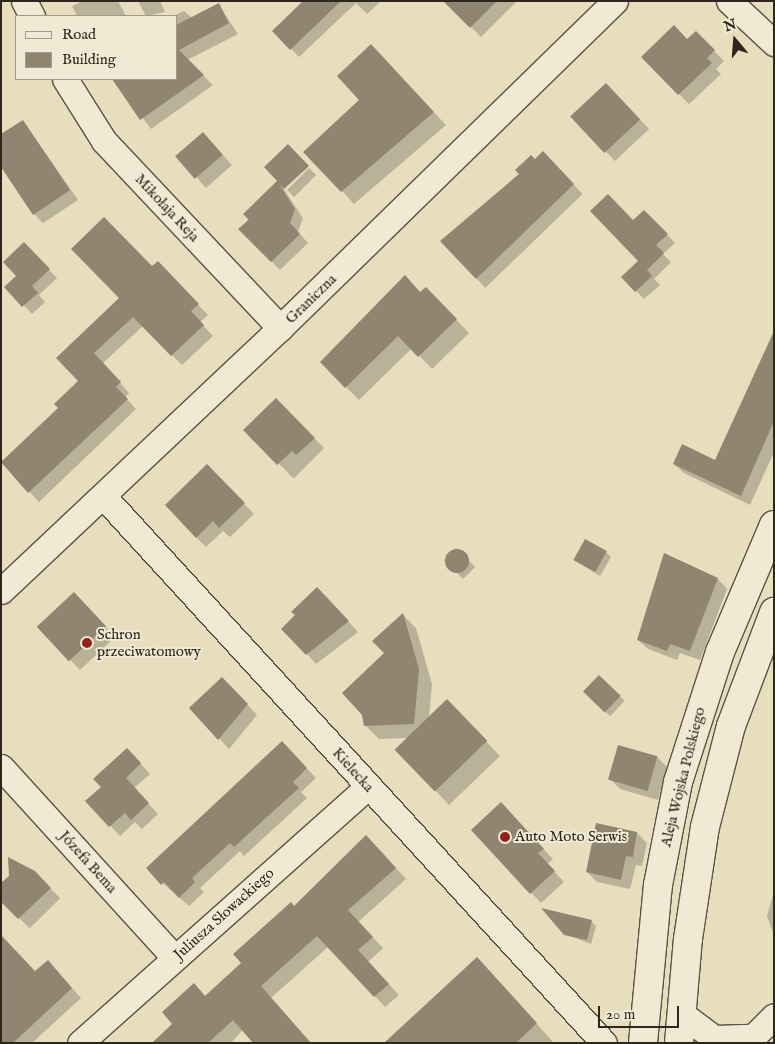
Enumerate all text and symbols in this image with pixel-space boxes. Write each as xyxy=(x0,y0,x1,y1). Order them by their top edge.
legend xyxy=(15,15,178,80)
north arrow xyxy=(710,15,760,65)
text: N xyxy=(722,15,739,36)
text: Road xyxy=(62,25,96,44)
text: Building xyxy=(62,50,116,69)
street label: Mikołaja Reja xyxy=(131,170,203,246)
street label: Graniczna xyxy=(282,270,340,328)
place label: Schron przeciwatomowy xyxy=(97,625,201,660)
marker: Schron przeciwatomowy xyxy=(81,637,93,649)
street label: Aleja Wojska Polskiego xyxy=(657,705,709,849)
street label: Kielecka xyxy=(328,744,378,796)
street label: Józefa Bema xyxy=(55,827,121,897)
place label: Auto Moto Serwis xyxy=(515,828,627,846)
marker: Auto Moto Serwis xyxy=(499,831,511,843)
street label: Juliusza Słowackiego xyxy=(170,864,278,964)
scale bar xyxy=(600,996,681,1028)
text: 20 m xyxy=(606,1005,635,1024)

